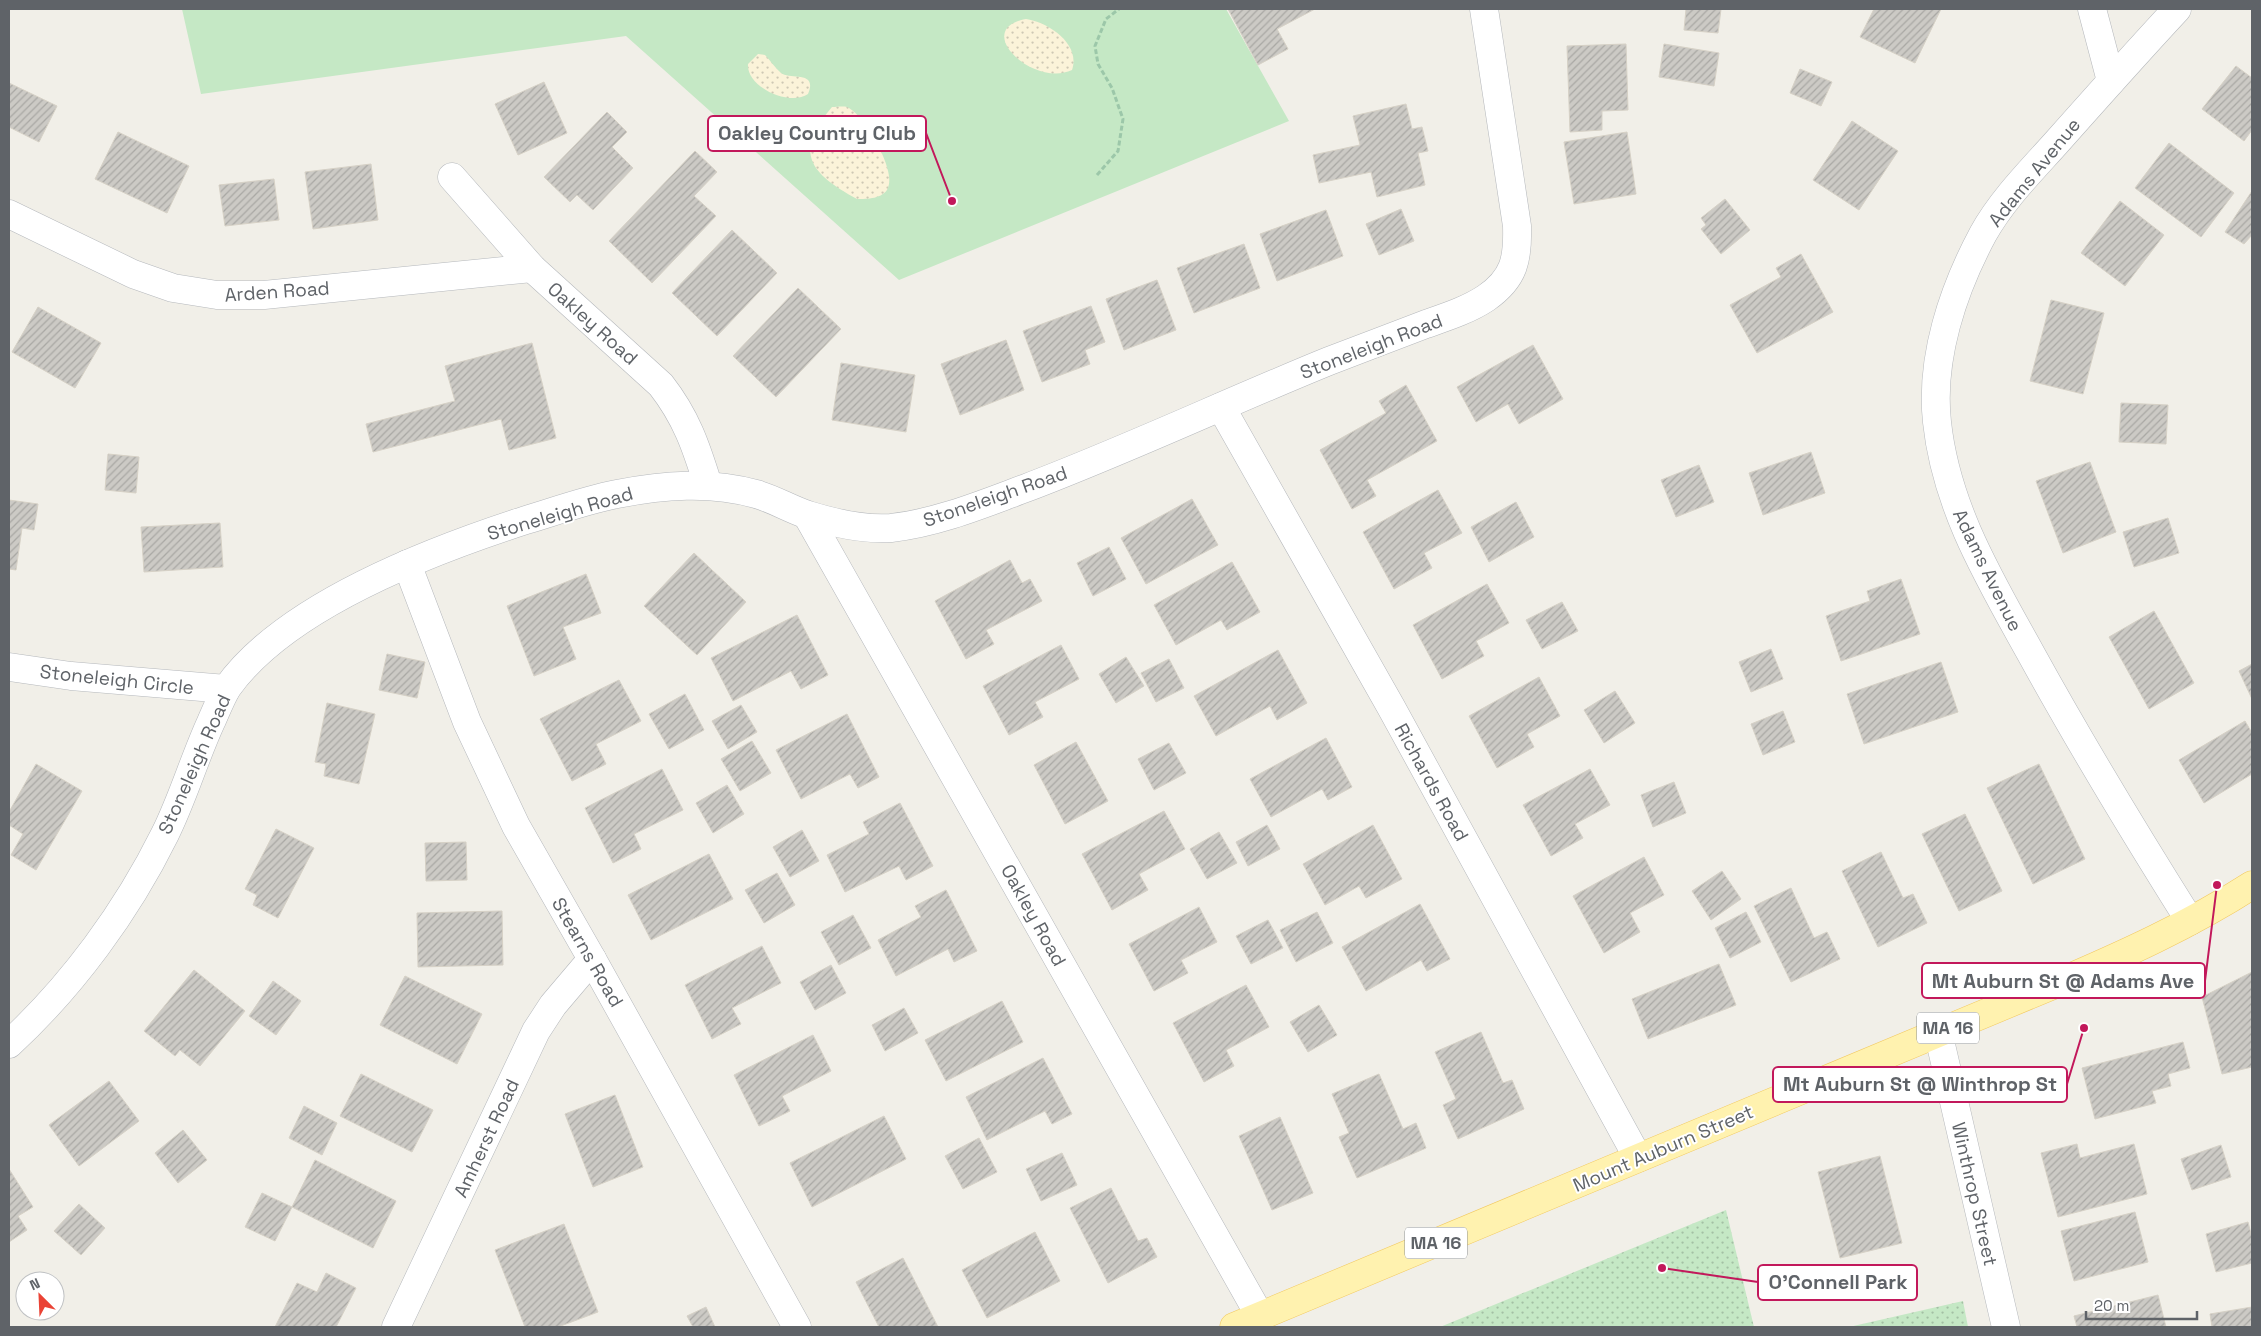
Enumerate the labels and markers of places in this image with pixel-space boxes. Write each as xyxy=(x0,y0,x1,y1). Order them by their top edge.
callout: Oakley Country Club xyxy=(708,116,926,151)
callout: Mt Auburn St @ Adams Ave xyxy=(1922,963,2205,998)
callout: Mt Auburn St @ Winthrop St xyxy=(1773,1067,2067,1102)
callout: O'Connell Park xyxy=(1758,1265,1917,1300)

